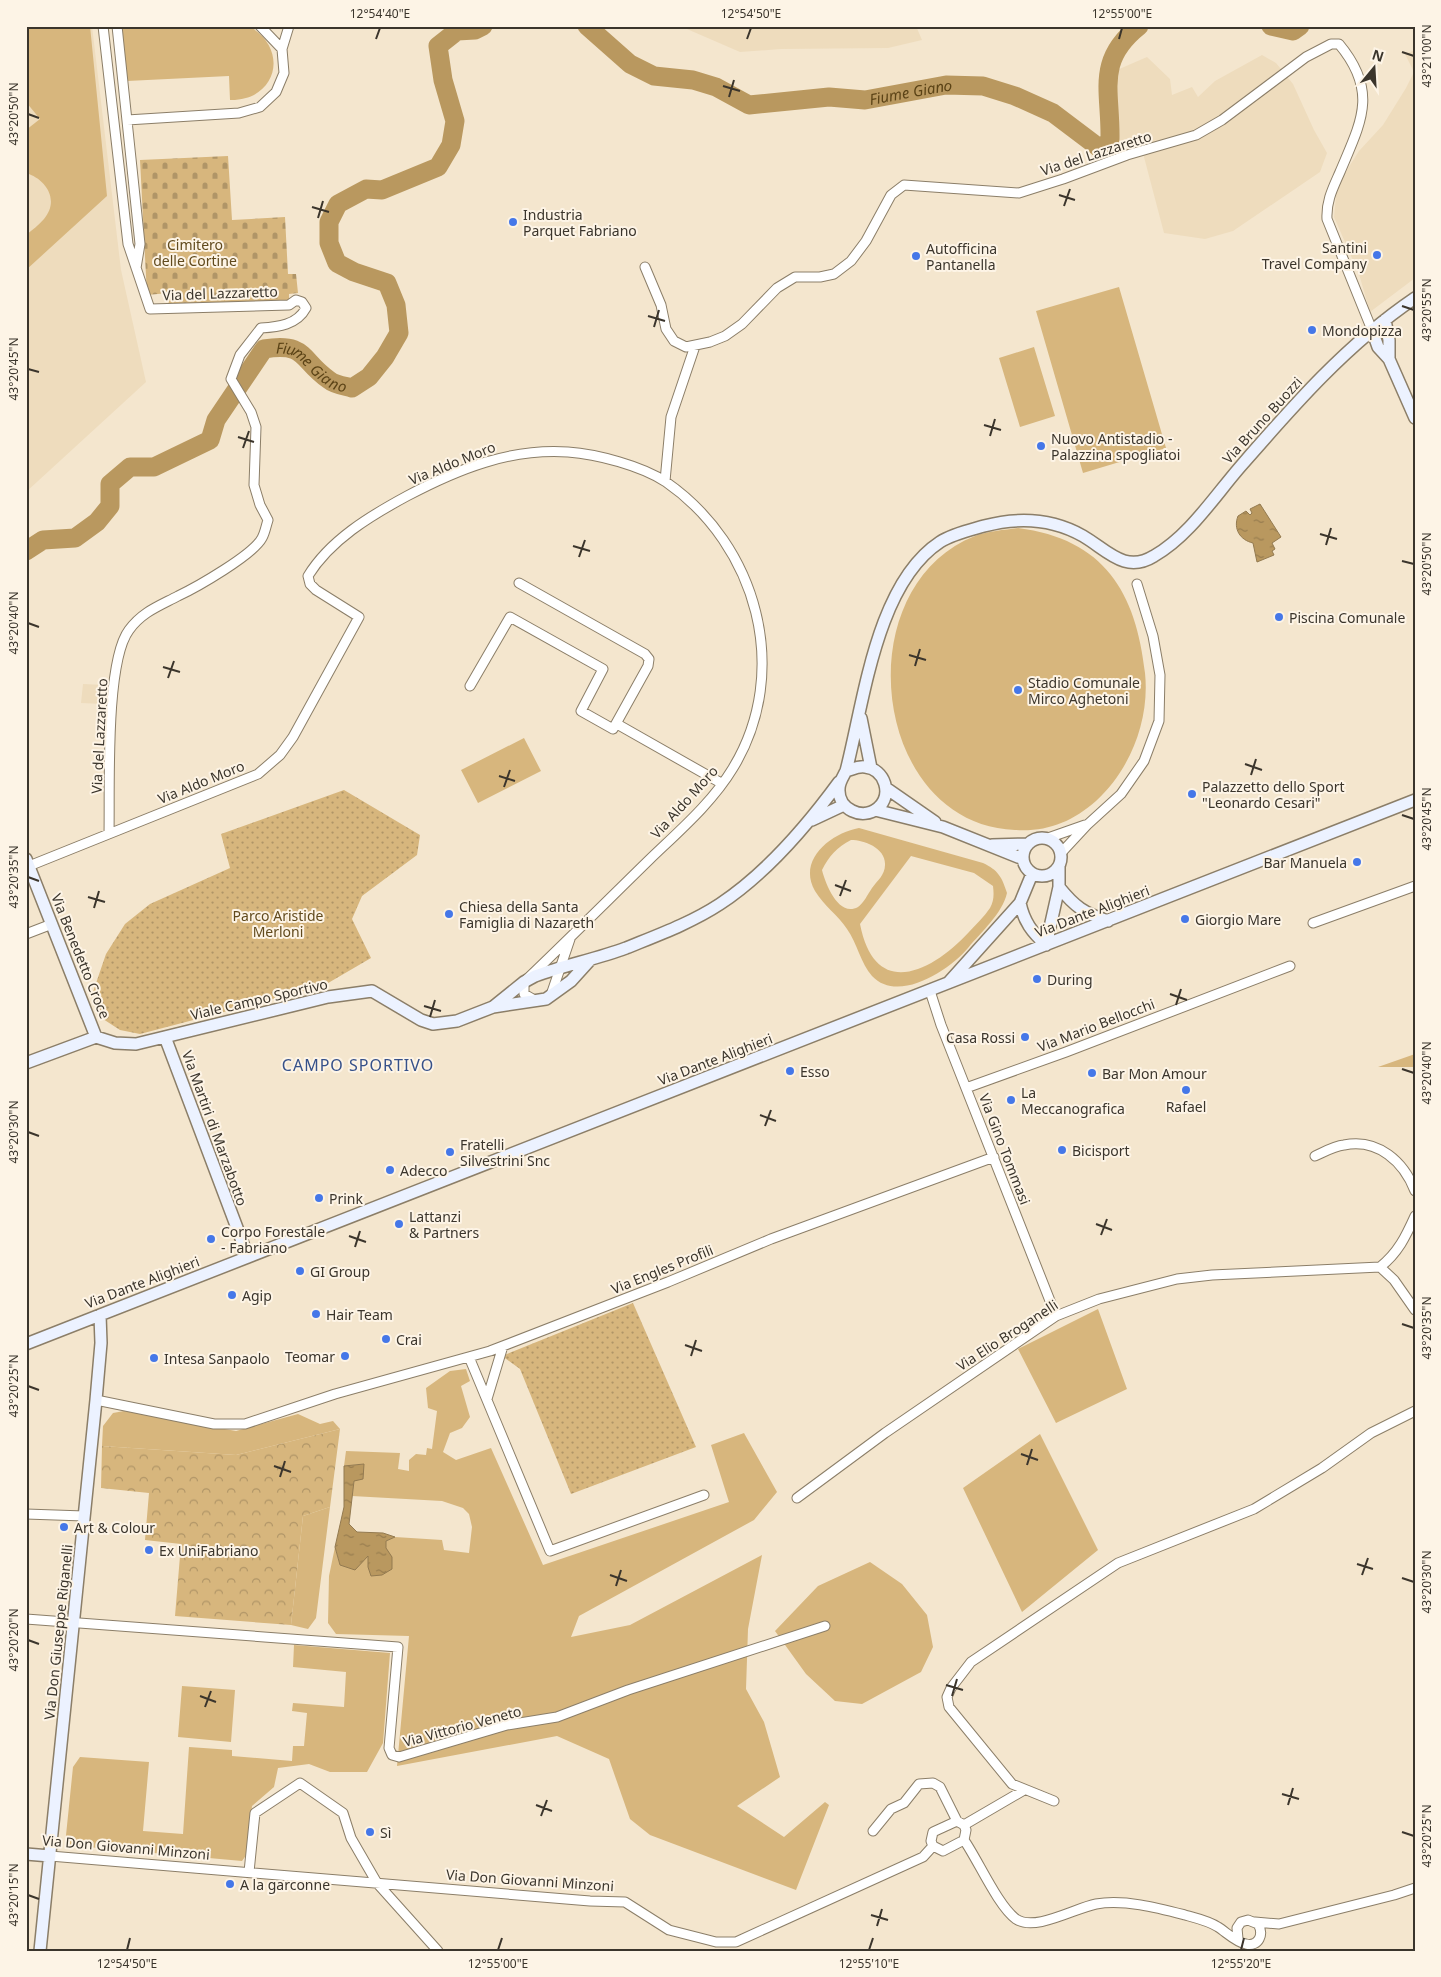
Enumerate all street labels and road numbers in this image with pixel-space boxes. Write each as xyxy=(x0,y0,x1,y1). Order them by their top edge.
street label: Via del Lazzaretto xyxy=(1038,126,1154,180)
street label: Via del Lazzaretto xyxy=(162,281,278,305)
street label: Via Bruno Buozzi xyxy=(1218,373,1306,467)
street label: Via Aldo Moro xyxy=(406,437,498,489)
street label: Via del Lazzaretto xyxy=(86,678,112,794)
street label: Via Aldo Moro xyxy=(155,756,247,808)
street label: Via Aldo Moro xyxy=(646,761,722,843)
street label: Via Dante Alighieri xyxy=(1032,880,1152,942)
street label: Via Benedetto Croce xyxy=(47,891,115,1021)
street label: Viale Campo Sportivo xyxy=(188,974,330,1024)
street label: Via Mario Bellocchi xyxy=(1035,994,1157,1056)
street label: Via Dante Alighieri xyxy=(655,1028,775,1090)
street label: Via Martiri di Marzabotto xyxy=(178,1048,252,1208)
street label: Via Gino Tommasi xyxy=(975,1091,1035,1207)
street label: Via Engles Profili xyxy=(608,1240,716,1298)
street label: Via Dante Alighieri xyxy=(82,1251,202,1313)
street label: Via Elio Broganelli xyxy=(953,1295,1061,1375)
street label: Via Don Giuseppe Riganelli xyxy=(39,1543,77,1721)
street label: Via Vittorio Veneto xyxy=(401,1701,523,1751)
street label: Via Don Giovanni Minzoni xyxy=(41,1830,211,1864)
street label: Via Don Giovanni Minzoni xyxy=(445,1865,615,1895)

